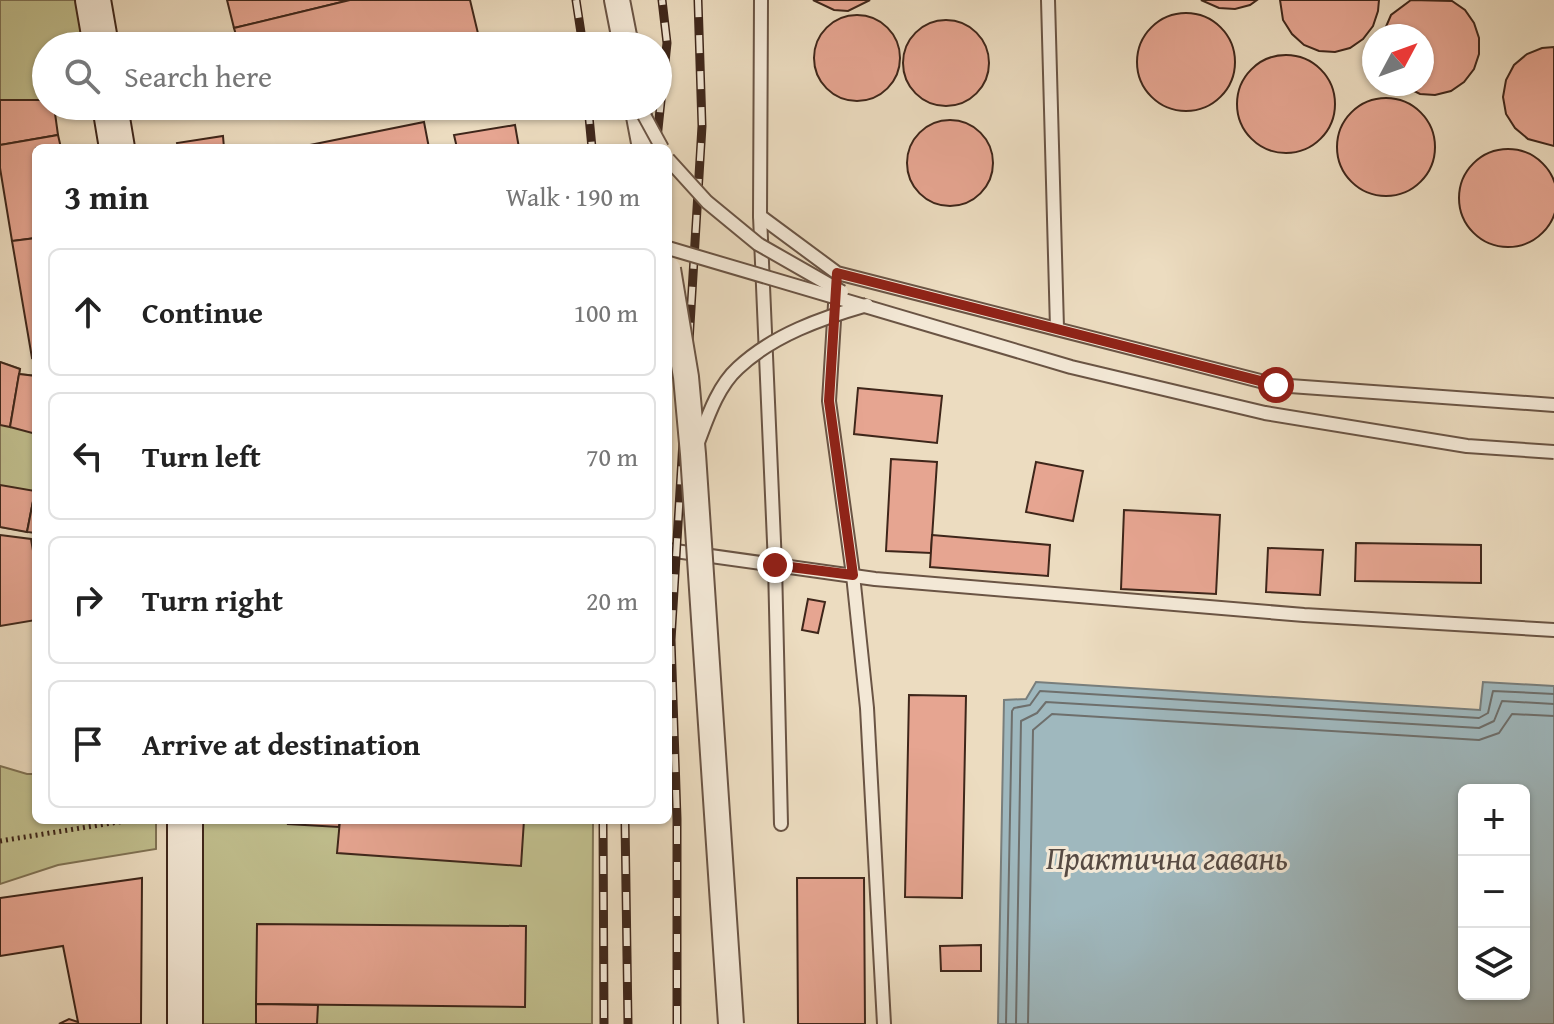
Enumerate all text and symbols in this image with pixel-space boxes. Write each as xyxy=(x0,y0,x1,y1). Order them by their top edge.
north arrow xyxy=(1362,24,1434,96)
search box xyxy=(32,32,672,120)
icon: search xyxy=(60,54,104,98)
text: Search here xyxy=(124,54,272,98)
text: 3 min xyxy=(64,172,149,221)
text: Walk · 190 m xyxy=(506,177,640,216)
icon: ahead xyxy=(66,290,110,334)
text: Continue xyxy=(142,290,263,334)
text: 100 m xyxy=(573,293,638,332)
route start xyxy=(1258,367,1294,403)
icon: left xyxy=(66,434,110,478)
text: Turn left xyxy=(142,434,261,478)
text: 70 m xyxy=(586,437,638,476)
route end xyxy=(757,547,793,583)
icon: right xyxy=(66,578,110,622)
text: Turn right xyxy=(142,578,283,622)
text: 20 m xyxy=(586,581,638,620)
icon: arrive xyxy=(66,722,110,766)
text: Arrive at destination xyxy=(142,722,420,766)
map controls xyxy=(1458,784,1530,1000)
button: + xyxy=(1458,784,1530,856)
water label: Практична гавань xyxy=(1046,834,1288,881)
button: − xyxy=(1458,856,1530,928)
button: layers xyxy=(1458,928,1530,1000)

